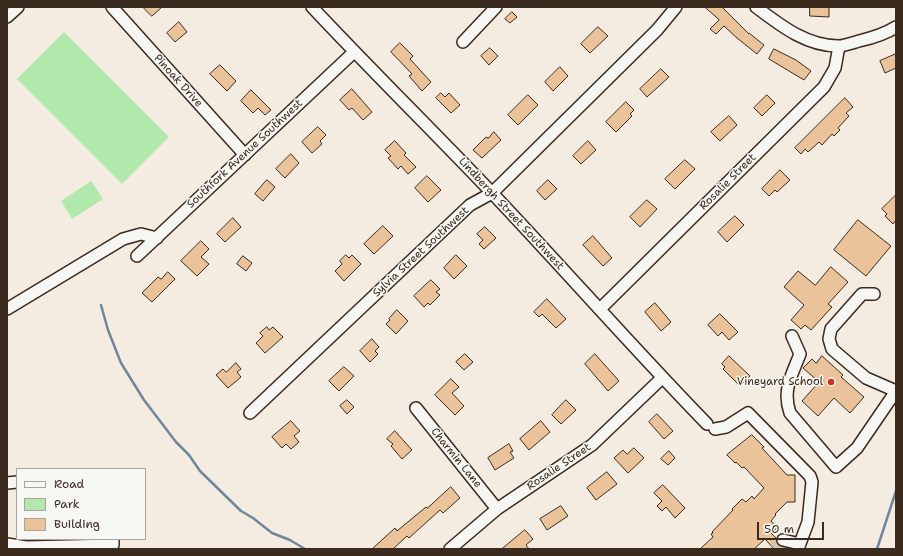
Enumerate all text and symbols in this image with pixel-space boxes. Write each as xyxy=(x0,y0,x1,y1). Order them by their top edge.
street label: Pinoak Drive xyxy=(151,52,205,110)
street label: Southfork Avenue Southwest xyxy=(184,97,306,211)
street label: Rosalie Street xyxy=(697,151,759,213)
street label: Lindbergh Street Southwest xyxy=(455,155,567,273)
street label: Sylvia Street Southwest xyxy=(370,204,472,300)
place label: Vineyard School xyxy=(737,375,823,389)
marker: Vineyard School xyxy=(826,377,836,387)
street label: Charmin Lane xyxy=(428,425,484,491)
street label: Rosalie Street xyxy=(524,441,594,493)
legend xyxy=(16,468,146,540)
text: Road xyxy=(54,476,84,492)
text: Park xyxy=(54,496,80,512)
scale bar xyxy=(759,514,826,540)
text: Building xyxy=(54,516,100,532)
text: 50 m xyxy=(764,521,794,537)

